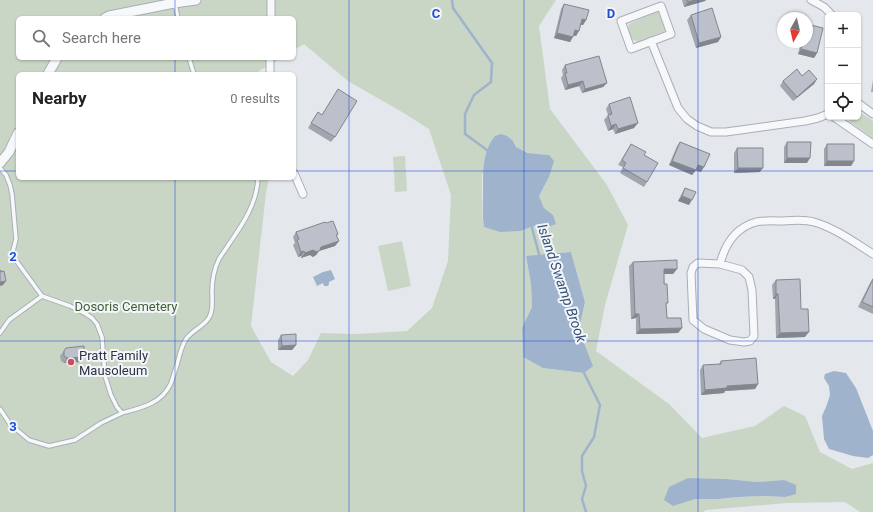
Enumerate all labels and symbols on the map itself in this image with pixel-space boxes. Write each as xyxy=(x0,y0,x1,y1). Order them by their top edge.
text: C xyxy=(432,6,441,21)
text: D xyxy=(607,6,615,21)
north arrow xyxy=(777,12,813,48)
water label: Island Swamp Brook xyxy=(534,222,590,345)
text: 2 xyxy=(9,249,17,264)
park label: Dosoris Cemetery xyxy=(74,299,178,314)
place label: Pratt Family Mausoleum xyxy=(79,348,148,378)
marker: Pratt Family Mausoleum xyxy=(66,357,76,367)
text: 3 xyxy=(9,419,17,434)

